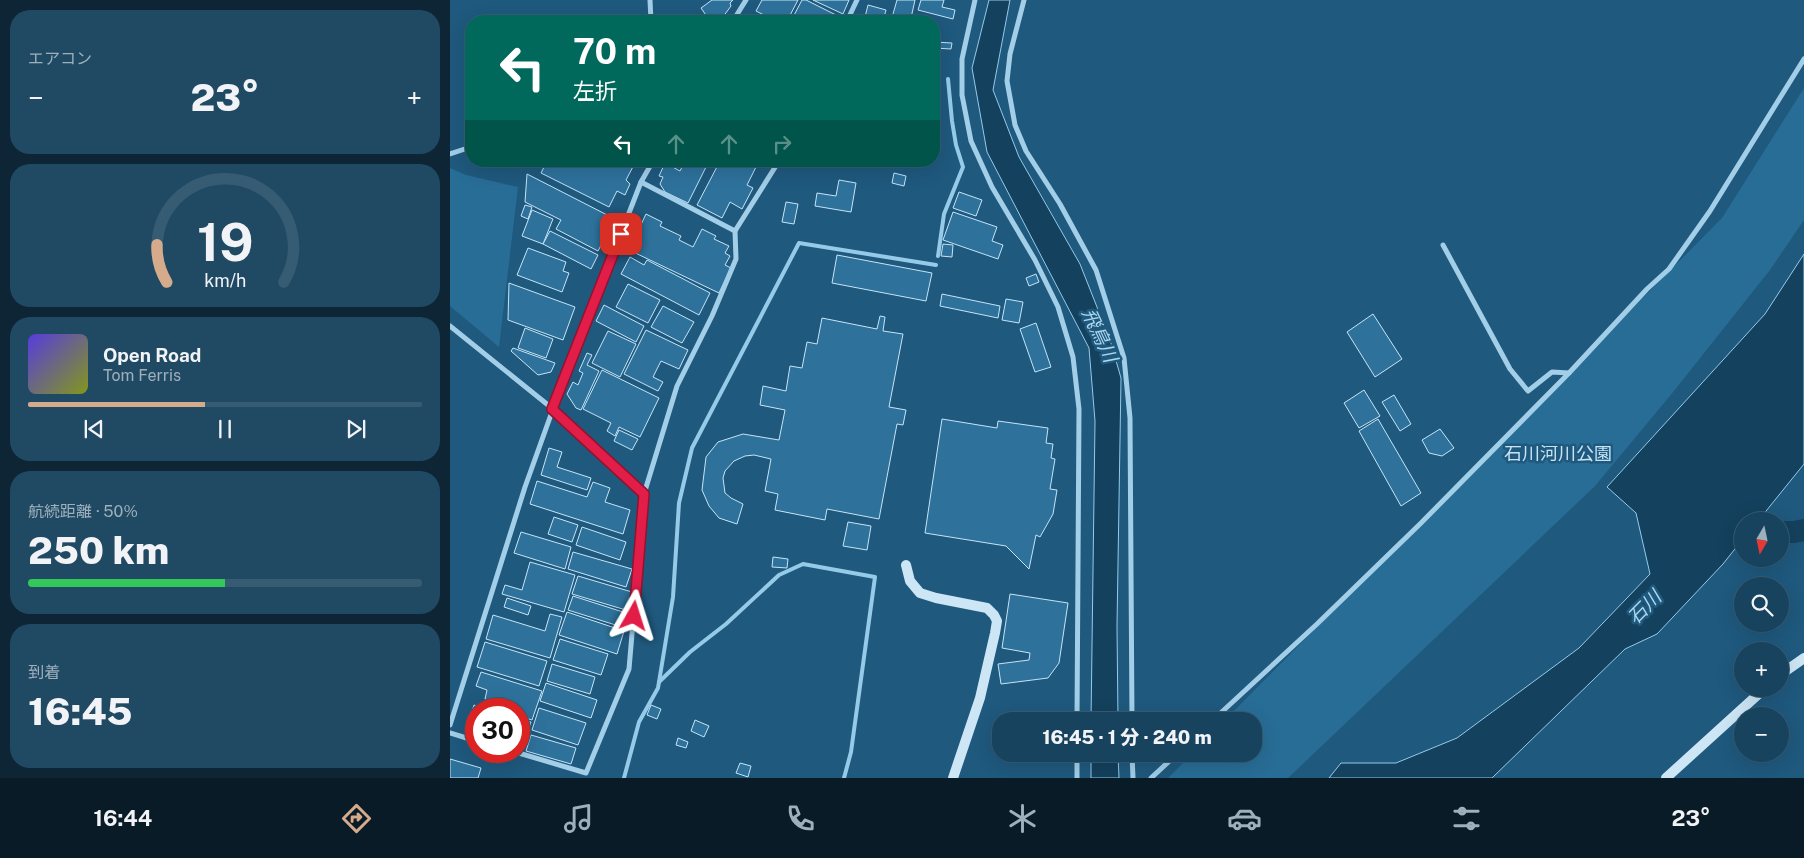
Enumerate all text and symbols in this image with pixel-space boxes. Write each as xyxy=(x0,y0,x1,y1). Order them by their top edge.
text: 70 m xyxy=(573,31,656,72)
icon: left xyxy=(490,35,555,100)
text: エアコン xyxy=(28,49,92,68)
text: 23° xyxy=(191,75,259,120)
text: 左折 xyxy=(573,78,617,104)
text: − xyxy=(28,81,44,114)
text: + xyxy=(406,81,422,114)
icon: left xyxy=(609,130,637,158)
icon: ahead xyxy=(662,130,690,158)
icon: ahead xyxy=(715,130,743,158)
icon: right xyxy=(768,130,796,158)
text: 19 xyxy=(197,212,253,273)
pin xyxy=(600,213,642,255)
icon: arrive xyxy=(607,220,635,248)
text: km/h xyxy=(204,270,246,291)
water label: 飛鳥川 xyxy=(1078,305,1123,367)
text: Open Road xyxy=(103,344,201,366)
text: Tom Ferris xyxy=(103,366,181,385)
icon: previous xyxy=(80,415,108,443)
icon: pause xyxy=(211,415,239,443)
icon: next xyxy=(342,415,370,443)
park label: 石川河川公園 xyxy=(1504,443,1612,464)
text: 航続距離 · 50% xyxy=(28,502,138,521)
north arrow xyxy=(1734,512,1789,568)
map controls xyxy=(1734,512,1789,762)
text: 250 km xyxy=(28,528,169,573)
button: search xyxy=(1734,577,1789,632)
water label: 石川 xyxy=(1623,584,1667,628)
position arrow xyxy=(607,589,659,641)
button: + xyxy=(1734,642,1789,697)
text: 到着 xyxy=(28,663,60,682)
text: 16:45 xyxy=(28,689,133,734)
speed limit sign: 30 xyxy=(465,698,530,763)
button: − xyxy=(1734,707,1789,762)
text: 16:45 · 1 分 · 240 m xyxy=(1042,726,1212,748)
icon: directions xyxy=(339,801,374,836)
icon: music xyxy=(561,801,596,836)
icon: phone xyxy=(783,801,818,836)
icon: climate xyxy=(1005,801,1040,836)
icon: car xyxy=(1227,801,1262,836)
icon: filters xyxy=(1449,801,1484,836)
text: 16:44 xyxy=(94,805,152,831)
text: 23° xyxy=(1671,805,1710,831)

